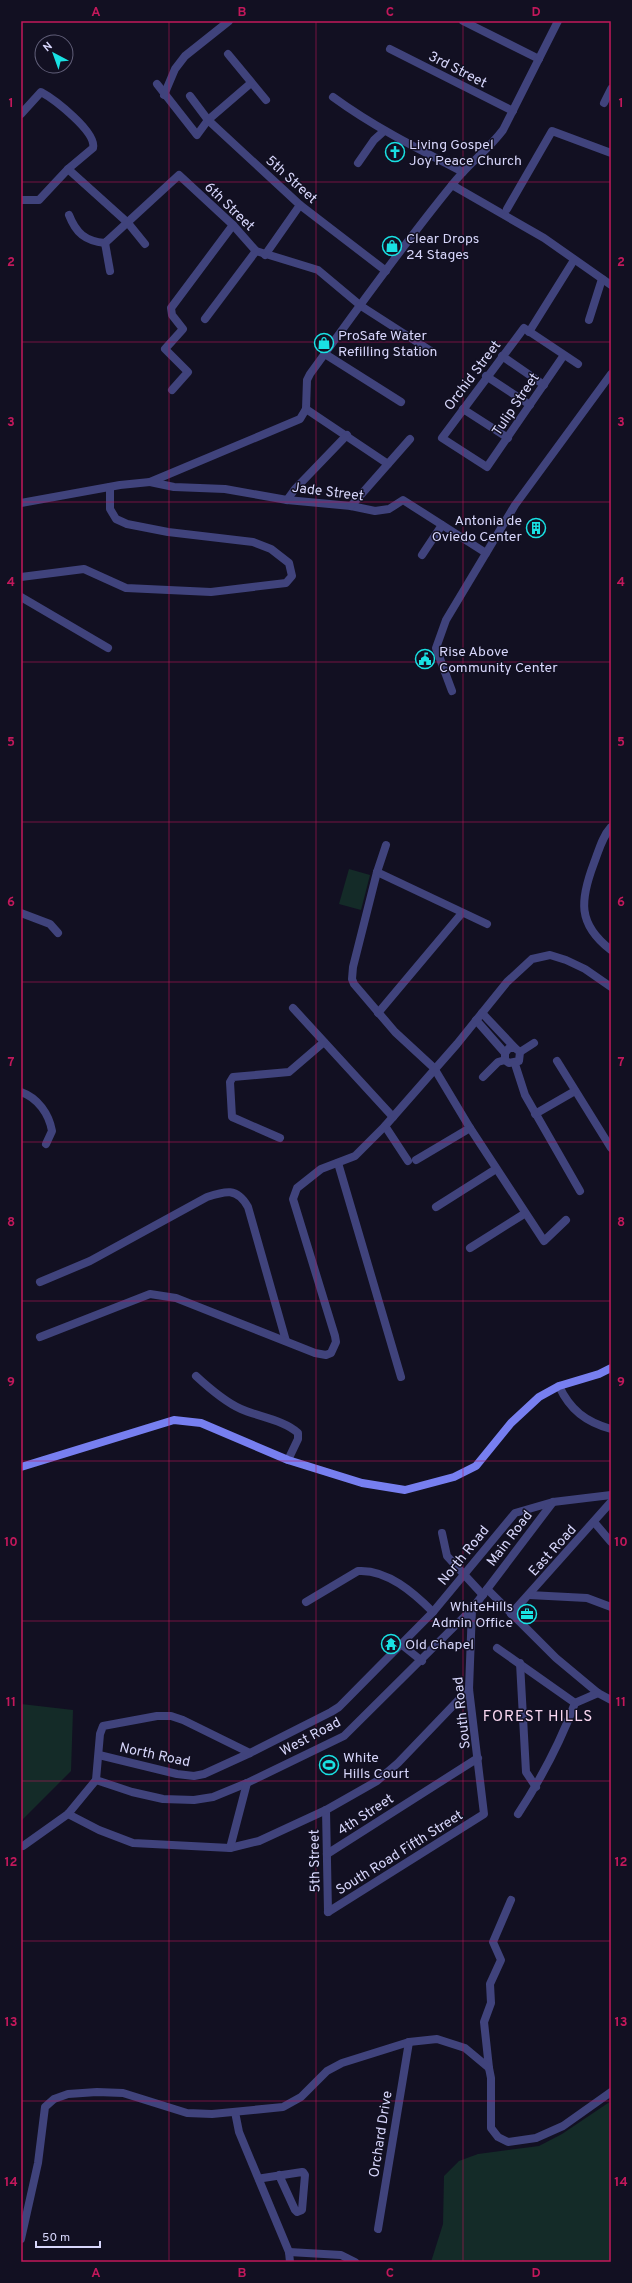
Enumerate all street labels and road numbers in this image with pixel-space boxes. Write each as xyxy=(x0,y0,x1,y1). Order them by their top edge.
street label: 3rd Street xyxy=(425,48,489,92)
street label: 5th Street xyxy=(262,153,320,208)
street label: 6th Street xyxy=(200,179,258,235)
street label: Orchid Street xyxy=(441,337,505,414)
street label: Tulip Street xyxy=(489,370,544,440)
street label: Jade Street xyxy=(291,480,365,505)
street label: Main Road xyxy=(484,1508,537,1570)
street label: East Road xyxy=(526,1522,581,1580)
street label: North Road xyxy=(435,1523,493,1589)
street label: South Road xyxy=(450,1676,475,1750)
street label: West Road xyxy=(277,1714,344,1760)
street label: North Road xyxy=(118,1740,192,1771)
street label: 4th Street xyxy=(335,1791,397,1840)
street label: South Road Fifth Street xyxy=(333,1807,466,1899)
street label: 5th Street xyxy=(306,1829,325,1893)
street label: Orchard Drive xyxy=(366,2090,397,2179)

